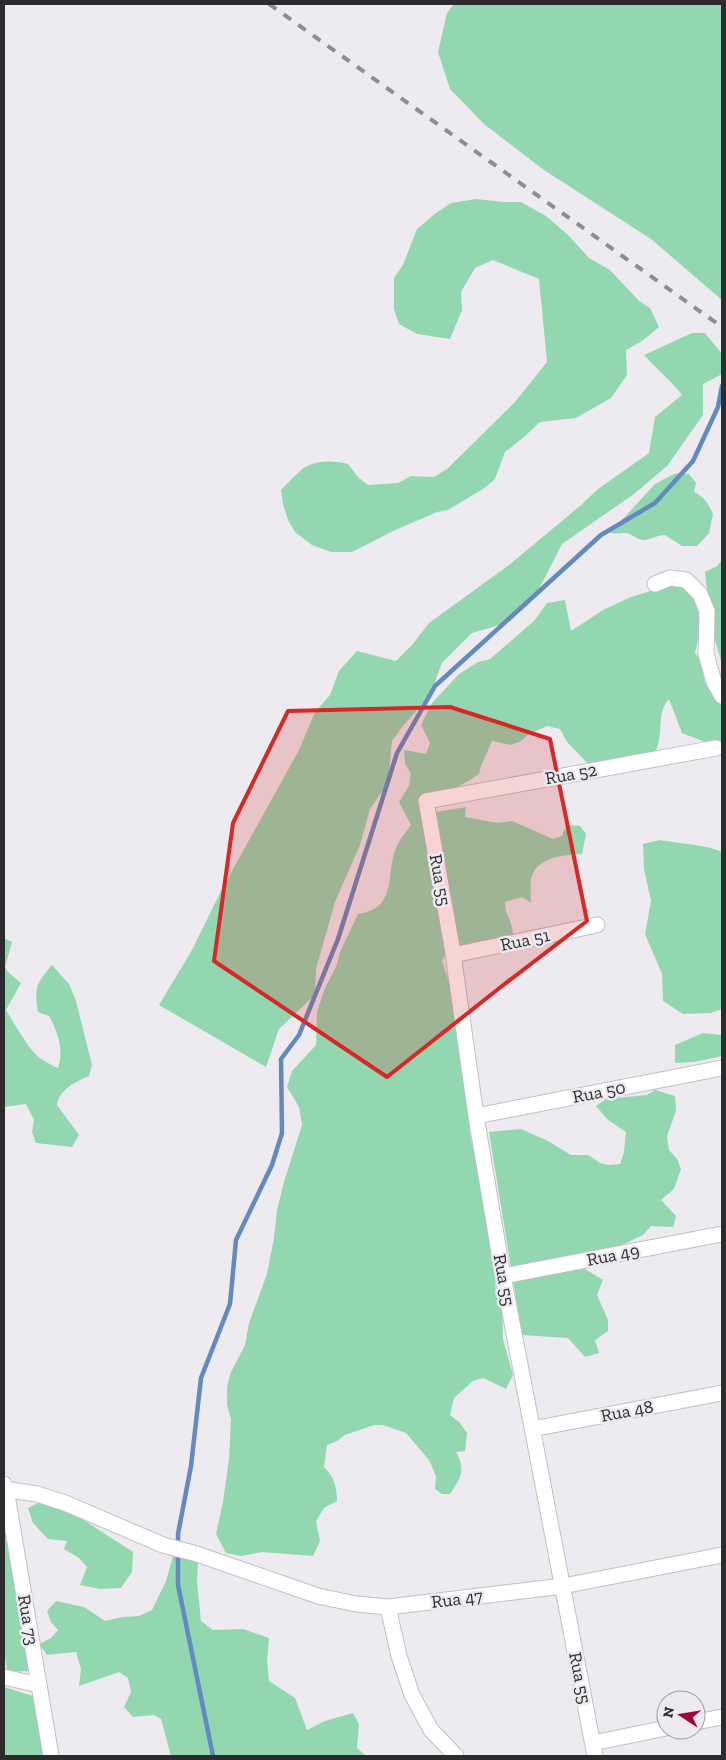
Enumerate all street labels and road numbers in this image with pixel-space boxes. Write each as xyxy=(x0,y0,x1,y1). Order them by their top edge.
street label: Rua 52 xyxy=(543,759,599,789)
street label: Rua 55 xyxy=(425,852,455,908)
street label: Rua 51 xyxy=(498,924,552,956)
street label: Rua 50 xyxy=(571,1076,627,1108)
street label: Rua 49 xyxy=(585,1239,641,1271)
street label: Rua 55 xyxy=(489,1252,519,1308)
street label: Rua 48 xyxy=(599,1395,655,1427)
street label: Rua 47 xyxy=(430,1585,485,1613)
street label: Rua 73 xyxy=(13,1593,43,1647)
street label: Rua 55 xyxy=(564,1650,596,1706)

